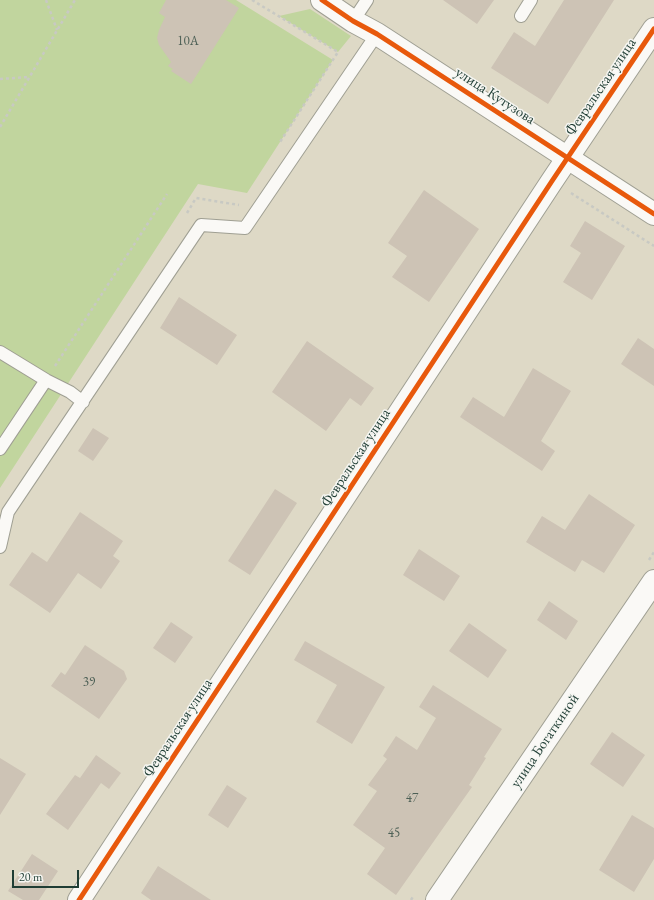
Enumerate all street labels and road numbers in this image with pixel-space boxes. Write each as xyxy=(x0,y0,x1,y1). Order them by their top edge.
street label: Февральская улица xyxy=(562,35,640,139)
street label: улица Кутузова xyxy=(452,63,538,129)
street label: Февральская улица xyxy=(317,405,395,511)
street label: Февральская улица xyxy=(139,675,217,781)
street label: улица Богаткиной xyxy=(507,690,583,792)

